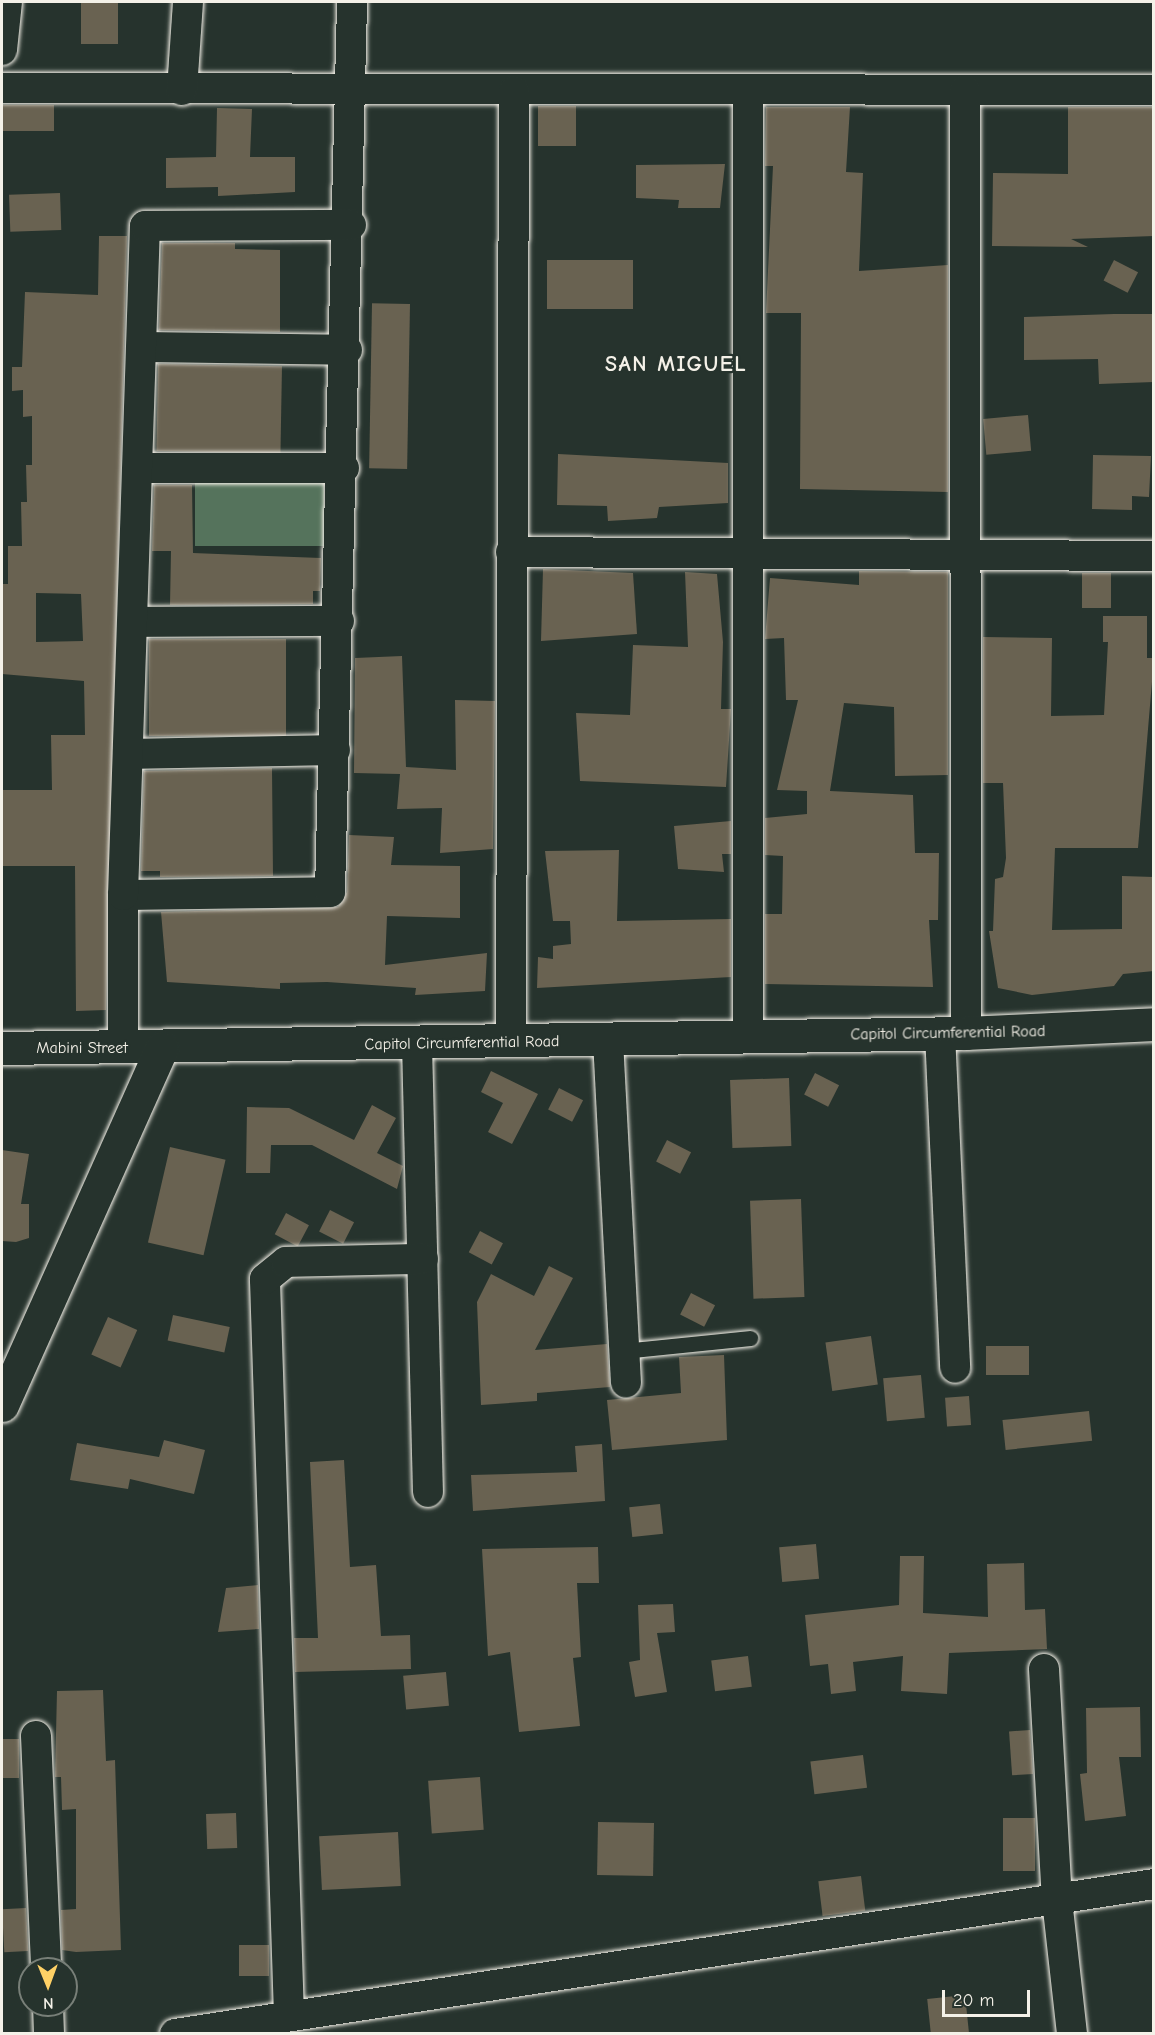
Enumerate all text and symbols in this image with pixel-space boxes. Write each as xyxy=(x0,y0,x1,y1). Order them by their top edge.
district label: SAN MIGUEL xyxy=(605,352,747,378)
street label: Capitol Circumferential Road xyxy=(850,1022,1046,1044)
street label: Capitol Circumferential Road xyxy=(364,1032,560,1054)
street label: Mabini Street xyxy=(36,1038,128,1058)
north arrow xyxy=(18,1957,78,2017)
scale bar xyxy=(945,1978,1034,2016)
text: 20 m xyxy=(953,1990,994,2011)
text: N xyxy=(43,1994,54,2012)

